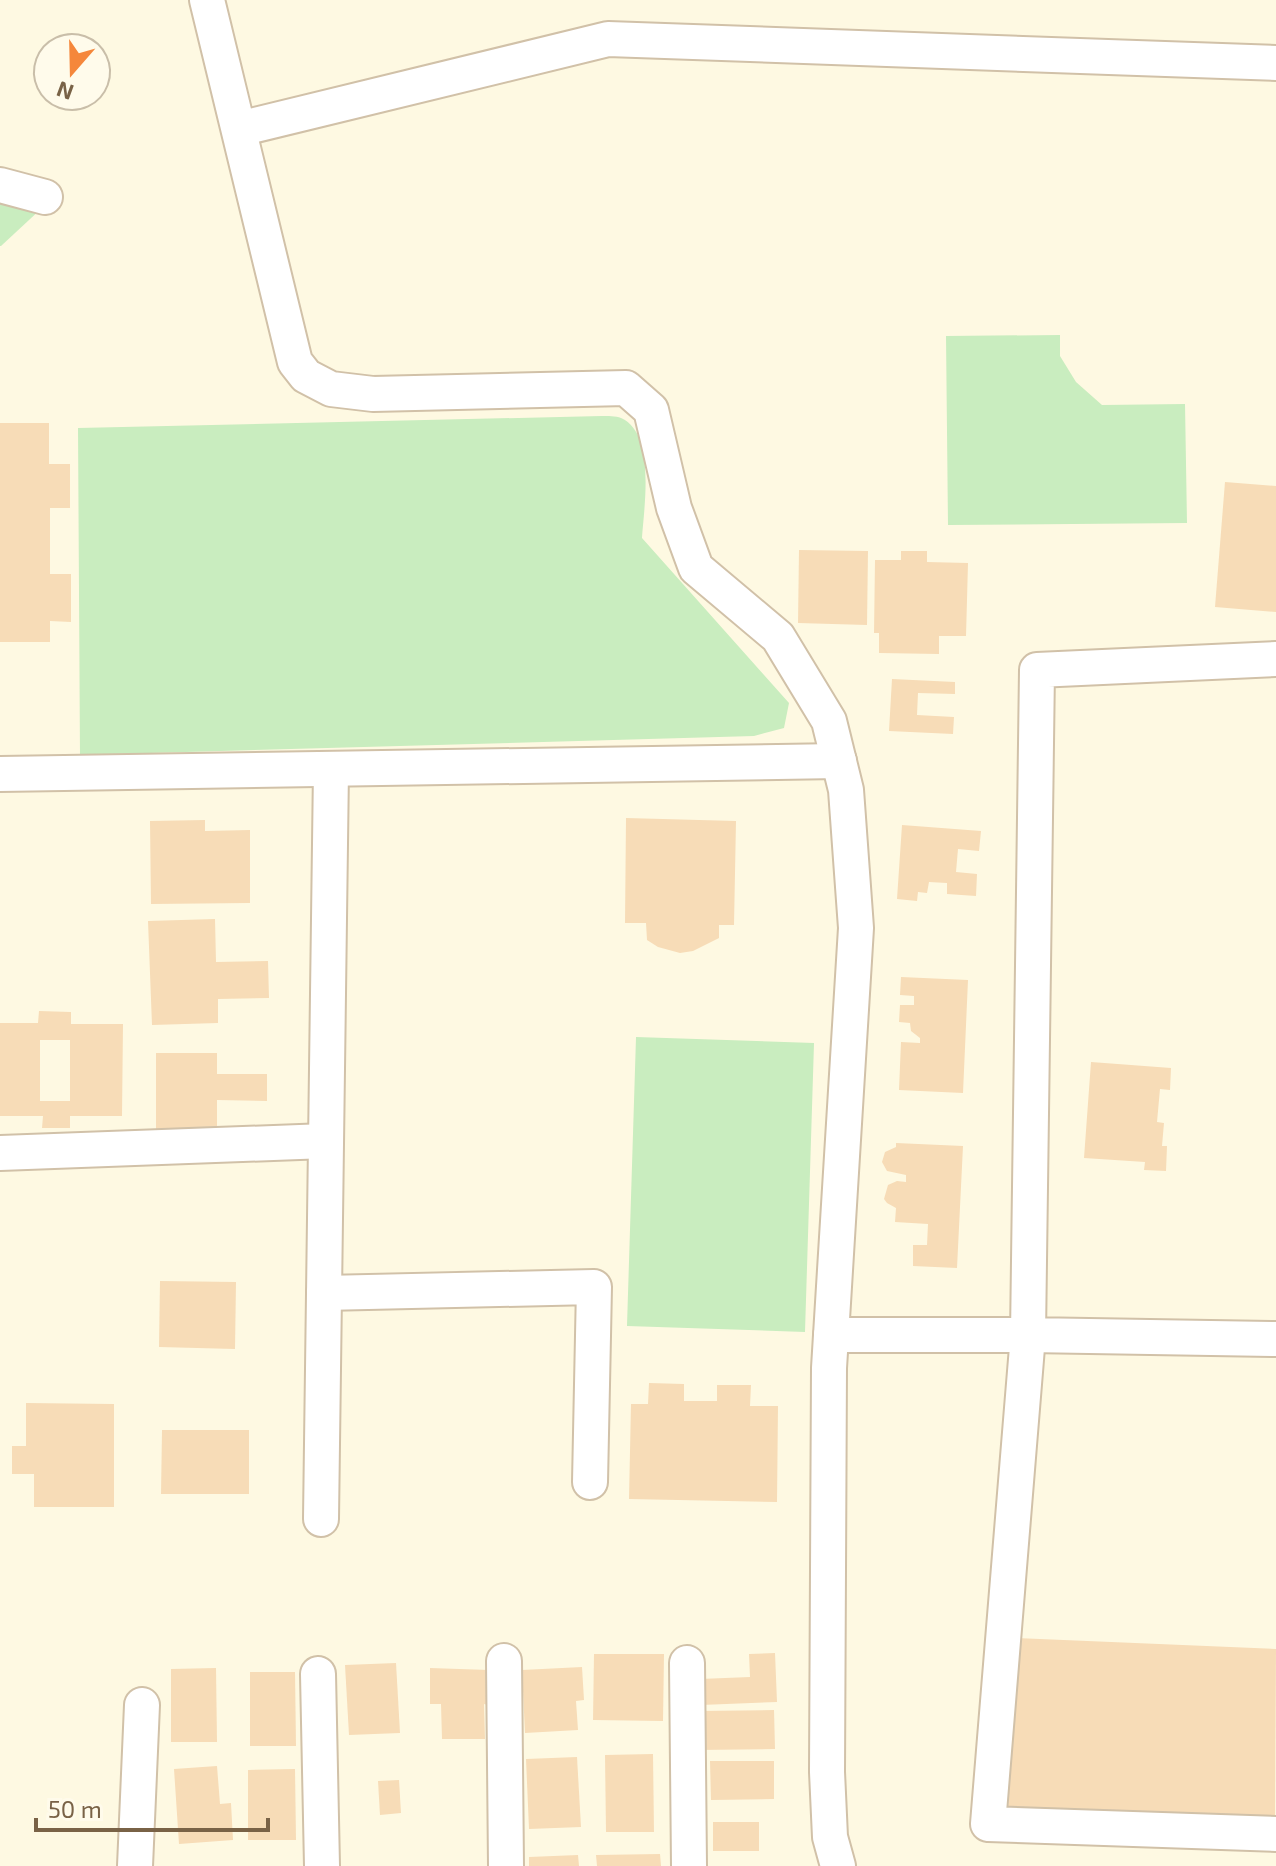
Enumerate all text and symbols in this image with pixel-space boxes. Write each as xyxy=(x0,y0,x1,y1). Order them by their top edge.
north arrow xyxy=(32,32,112,112)
text: N xyxy=(53,77,77,107)
scale bar xyxy=(36,1782,268,1832)
text: 50 m xyxy=(48,1794,102,1823)

